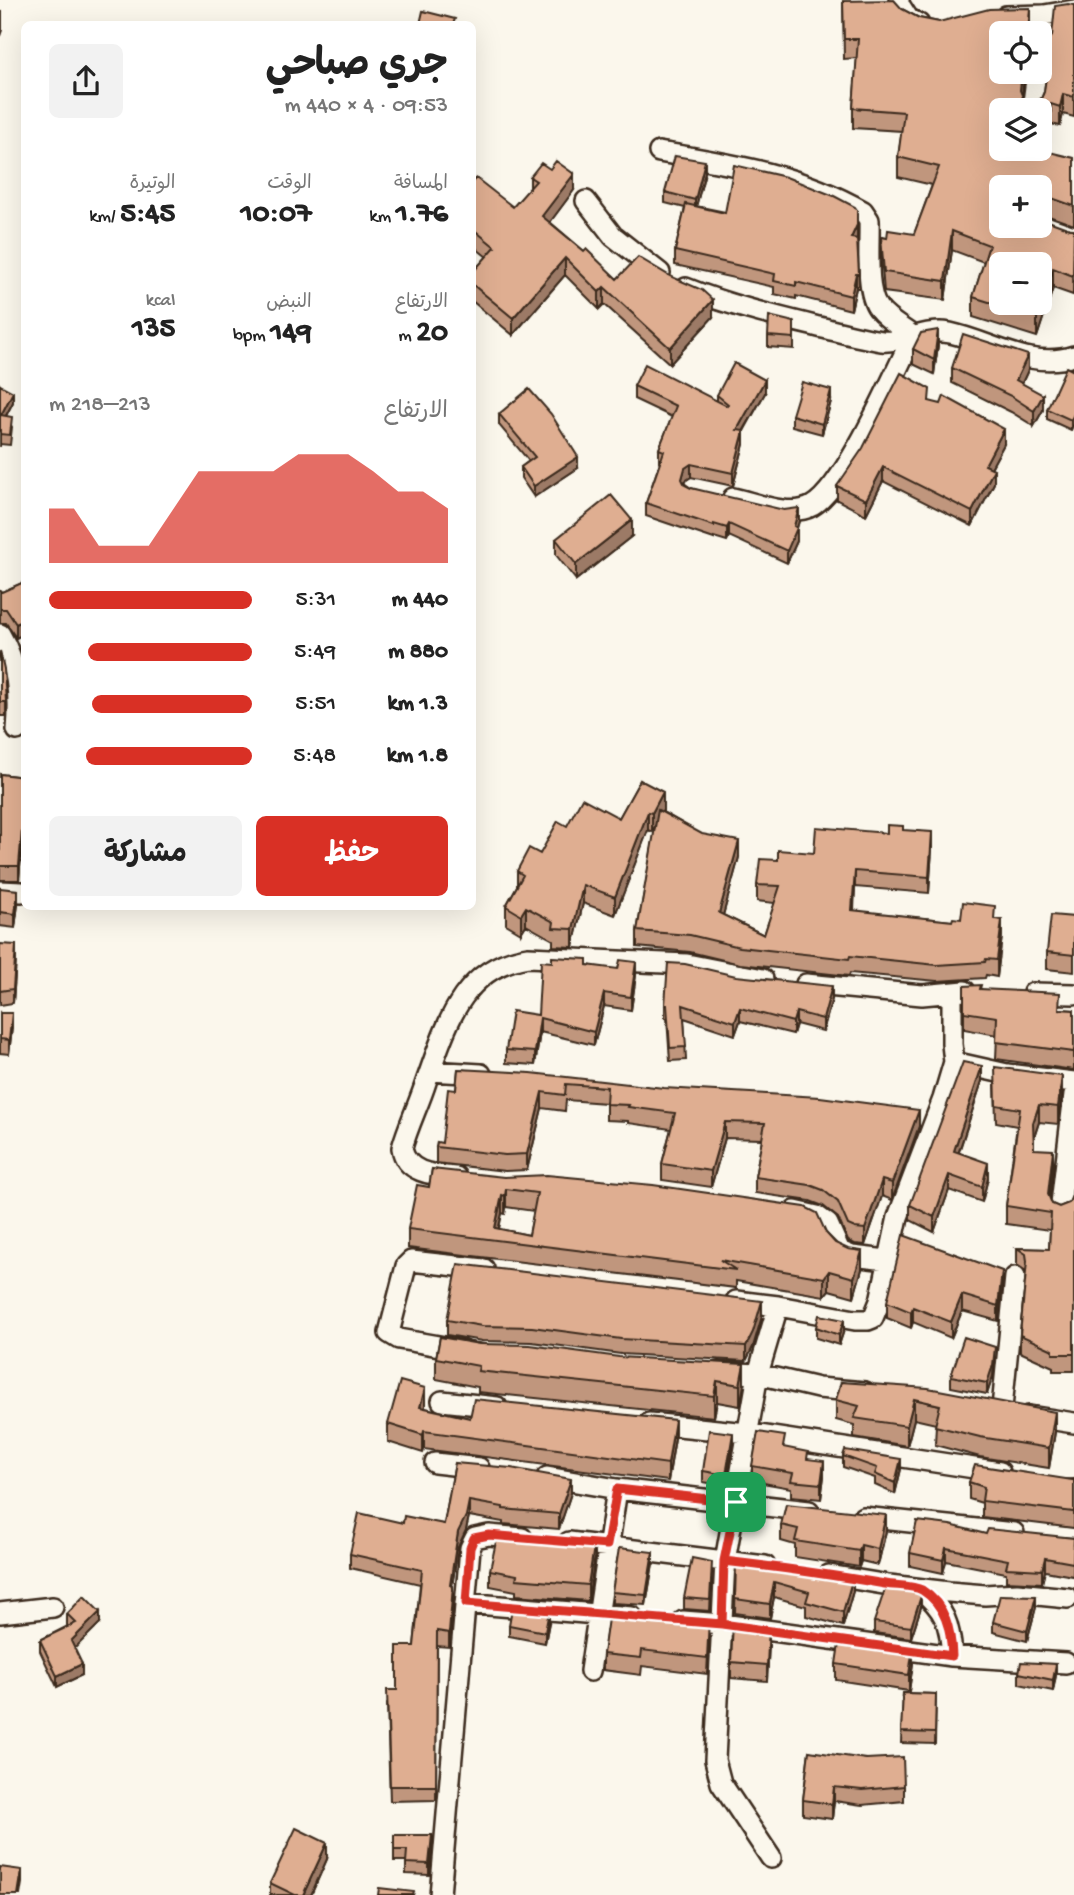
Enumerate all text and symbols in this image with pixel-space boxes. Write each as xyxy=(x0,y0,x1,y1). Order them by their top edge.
map controls xyxy=(989,21,1052,315)
button: locate xyxy=(989,21,1052,84)
button: share xyxy=(49,44,123,118)
text: جري صباحي xyxy=(266,45,448,89)
text: 09:53 · 4 × 440 m xyxy=(285,93,448,120)
button: layers xyxy=(989,98,1052,161)
text: الوتيرة xyxy=(129,173,175,196)
text: الوقت xyxy=(267,173,312,196)
text: المسافة xyxy=(394,173,448,196)
button: + xyxy=(989,175,1052,238)
text: 5:45 xyxy=(120,198,175,233)
text: 10:07 xyxy=(240,198,312,233)
text: 1.76 xyxy=(396,198,448,233)
text: /km xyxy=(89,206,120,229)
text: km xyxy=(369,206,396,229)
button: − xyxy=(989,252,1052,315)
text: kcal xyxy=(146,290,175,313)
text: النبض xyxy=(266,292,312,315)
text: الارتفاع xyxy=(395,292,448,315)
text: 135 xyxy=(132,313,175,348)
text: 149 xyxy=(270,317,312,352)
text: 20 xyxy=(416,317,448,352)
text: bpm xyxy=(233,325,270,348)
text: m xyxy=(398,325,416,348)
text: 213–218 m xyxy=(49,392,151,419)
text: الارتفاع xyxy=(384,399,448,426)
text: 5:31 xyxy=(295,587,336,614)
text: 440 m xyxy=(391,587,448,614)
text: 5:49 xyxy=(294,639,336,666)
text: 880 m xyxy=(388,639,448,666)
text: 5:51 xyxy=(295,691,336,718)
text: 1.3 km xyxy=(388,691,448,718)
text: 5:48 xyxy=(293,743,336,770)
text: 1.8 km xyxy=(387,743,448,770)
button: مشاركة xyxy=(49,816,242,896)
button: حفظ xyxy=(256,816,448,896)
pin xyxy=(706,1472,766,1532)
icon: arrive xyxy=(717,1483,755,1521)

